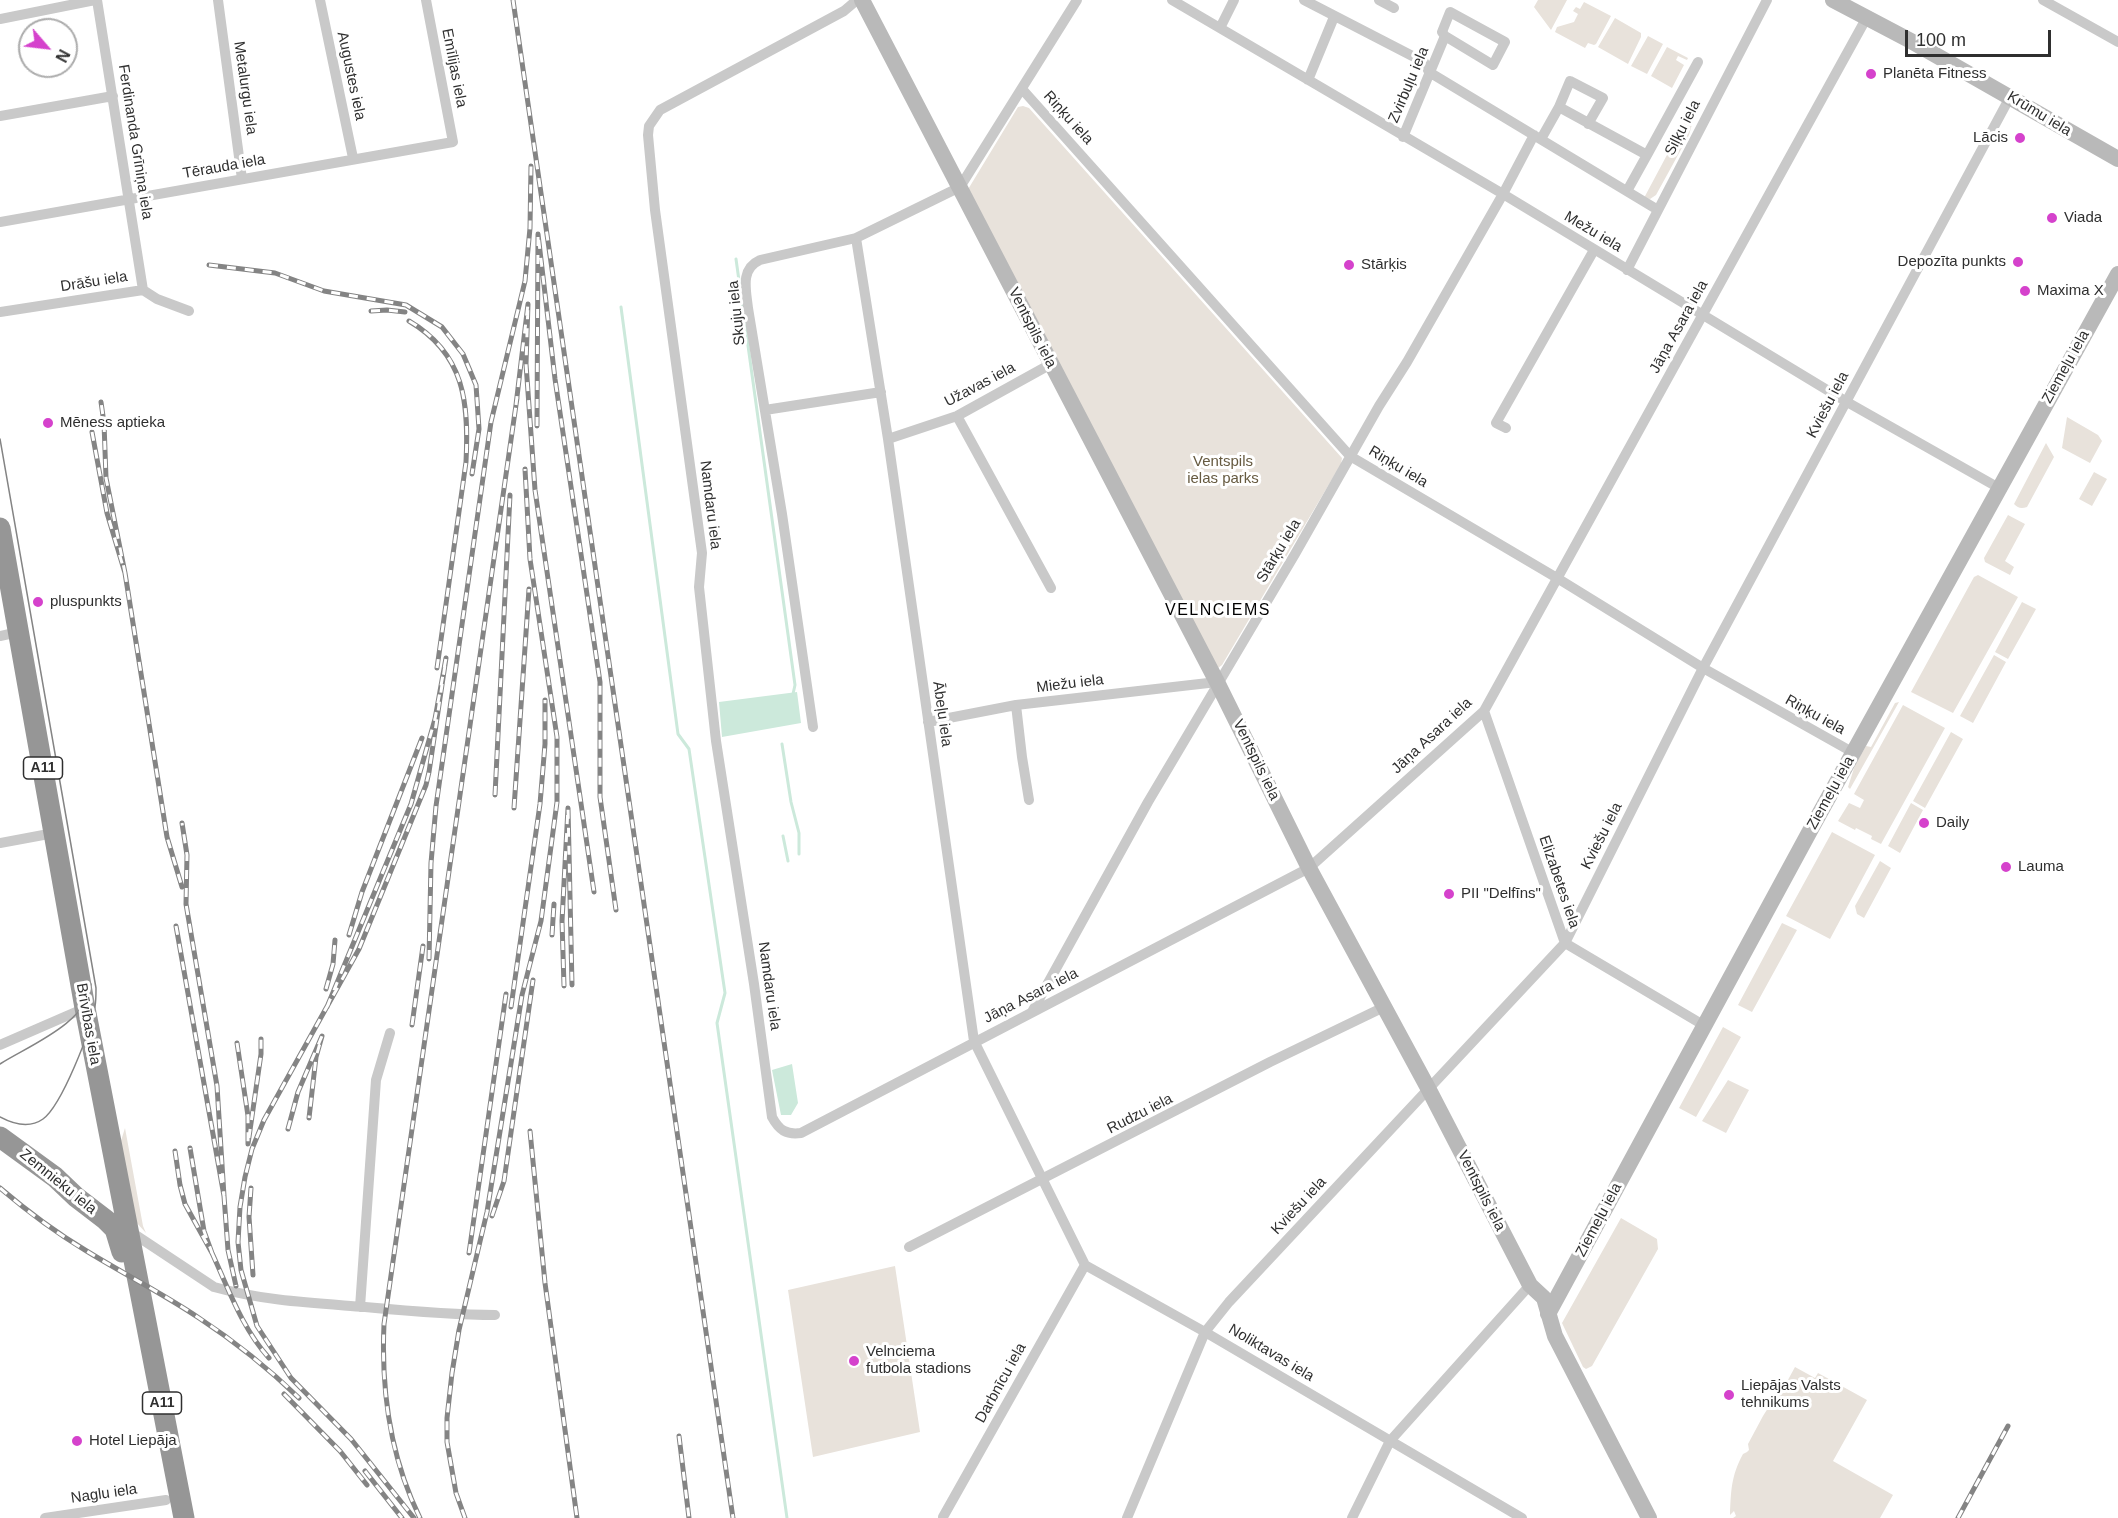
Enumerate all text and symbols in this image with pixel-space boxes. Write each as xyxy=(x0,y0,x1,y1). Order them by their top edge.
north arrow xyxy=(18,18,78,78)
scale bar xyxy=(1908,18,2054,56)
street label: Emīlijas iela xyxy=(438,27,470,109)
street label: Augustes iela xyxy=(333,30,369,122)
text: 100 m xyxy=(1916,30,1966,50)
street label: Metalurgu iela xyxy=(230,40,260,136)
street label: Zvirbuļu iela xyxy=(1385,44,1433,126)
text: N xyxy=(52,47,73,65)
street label: Ferdinanda Grīniņa iela xyxy=(114,63,156,221)
place label: Planēta Fitness xyxy=(1883,65,1986,83)
marker: Planēta Fitness xyxy=(1864,67,1878,81)
street label: Riņķu iela xyxy=(1039,88,1097,148)
street label: Krūmu iela xyxy=(2004,88,2074,140)
street label: Siļķu iela xyxy=(1661,97,1705,159)
place label: Lācis xyxy=(1973,129,2008,147)
marker: Lācis xyxy=(2013,131,2027,145)
street label: Tērauda iela xyxy=(181,151,267,183)
street label: Mežu iela xyxy=(1561,208,1625,256)
place label: Viada xyxy=(2064,209,2102,227)
marker: Viada xyxy=(2045,211,2059,225)
place label: Depozīta punkts xyxy=(1898,253,2006,271)
marker: Depozīta punkts xyxy=(2011,255,2025,269)
place label: Stārķis xyxy=(1361,256,1407,274)
marker: Stārķis xyxy=(1342,258,1356,272)
street label: Drāšu iela xyxy=(59,268,129,296)
street label: Jāņa Asara iela xyxy=(1646,277,1712,377)
street label: Skuju iela xyxy=(725,280,749,346)
place label: Maxima X xyxy=(2037,282,2104,300)
marker: Maxima X xyxy=(2018,284,2032,298)
street label: Ventspils iela xyxy=(1004,285,1060,371)
street label: Ziemeļu iela xyxy=(2039,327,2093,407)
street label: Užavas iela xyxy=(942,359,1018,411)
street label: Kviešu iela xyxy=(1803,369,1853,441)
place label: Mēness aptieka xyxy=(60,414,165,432)
marker: Mēness aptieka xyxy=(41,416,55,430)
street label: Riņķu iela xyxy=(1365,442,1431,492)
park label: Ventspils ielas parks xyxy=(1187,453,1259,488)
street label: Namdaru iela xyxy=(696,460,724,550)
street label: Stārķu iela xyxy=(1253,516,1305,586)
place label: pluspunkts xyxy=(50,593,122,611)
marker: pluspunkts xyxy=(31,595,45,609)
district label: VELNCIEMS xyxy=(1165,601,1271,621)
street label: Miežu iela xyxy=(1035,671,1105,697)
street label: Ābeļu iela xyxy=(929,680,955,748)
street label: Riņķu iela xyxy=(1782,691,1848,739)
street label: Jāņa Asara iela xyxy=(1388,694,1476,778)
street label: Ventspils iela xyxy=(1229,717,1283,803)
street label: Ziemeļu iela xyxy=(1804,753,1858,833)
road number: A11 xyxy=(24,757,63,779)
street label: Kviešu iela xyxy=(1578,800,1626,872)
place label: Daily xyxy=(1936,814,1969,832)
marker: Daily xyxy=(1917,816,1931,830)
street label: Elizabetes iela xyxy=(1535,833,1583,931)
place label: Lauma xyxy=(2018,858,2064,876)
marker: Lauma xyxy=(1999,860,2013,874)
place label: PII "Delfīns" xyxy=(1461,885,1541,903)
marker: PII "Delfīns" xyxy=(1442,887,1456,901)
street label: Namdaru iela xyxy=(754,941,784,1031)
street label: Jāņa Asara iela xyxy=(981,965,1081,1027)
street label: Brīvības iela xyxy=(72,982,104,1066)
street label: Rudzu iela xyxy=(1104,1090,1176,1138)
street label: Zemnieku iela xyxy=(16,1146,100,1218)
street label: Ventspils iela xyxy=(1453,1148,1509,1234)
street label: Kviešu iela xyxy=(1268,1173,1330,1239)
street label: Ziemeļu iela xyxy=(1572,1180,1626,1260)
street label: Noliktavas iela xyxy=(1225,1320,1317,1386)
street label: Darbnīcu iela xyxy=(972,1340,1030,1426)
place label: Velnciema futbola stadions xyxy=(866,1343,971,1378)
marker: Velnciema futbola stadions xyxy=(847,1354,861,1368)
place label: Liepājas Valsts tehnikums xyxy=(1741,1377,1841,1412)
marker: Liepājas Valsts tehnikums xyxy=(1722,1388,1736,1402)
road number: A11 xyxy=(142,1392,182,1414)
place label: Hotel Liepāja xyxy=(89,1432,177,1450)
marker: Hotel Liepāja xyxy=(70,1434,84,1448)
street label: Naglu iela xyxy=(70,1480,138,1508)

